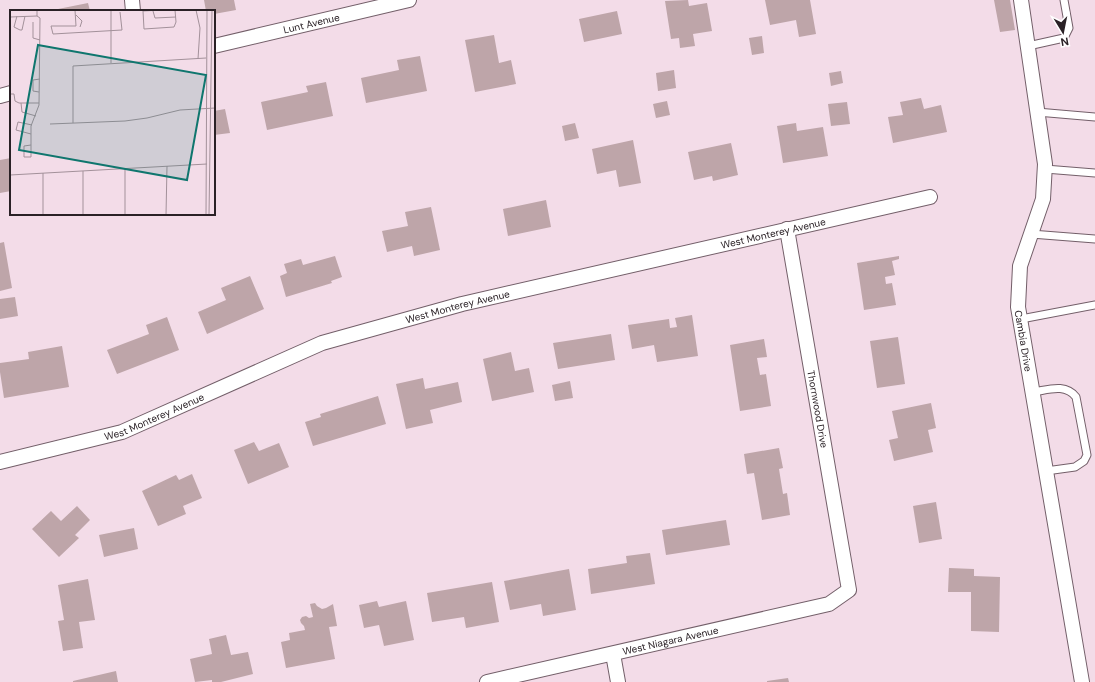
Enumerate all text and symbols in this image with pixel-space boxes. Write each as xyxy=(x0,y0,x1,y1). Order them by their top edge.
inset map xyxy=(10,10,215,215)
street label: Lunt Avenue xyxy=(282,11,341,36)
north arrow xyxy=(1043,12,1083,52)
text: N xyxy=(1060,34,1070,49)
street label: West Monterey Avenue xyxy=(720,215,827,252)
street label: West Monterey Avenue xyxy=(404,287,511,326)
street label: Cambia Drive xyxy=(1012,309,1035,373)
street label: Thornwood Drive xyxy=(804,369,831,449)
street label: West Monterey Avenue xyxy=(103,390,206,443)
street label: West Niagara Avenue xyxy=(621,623,720,658)

